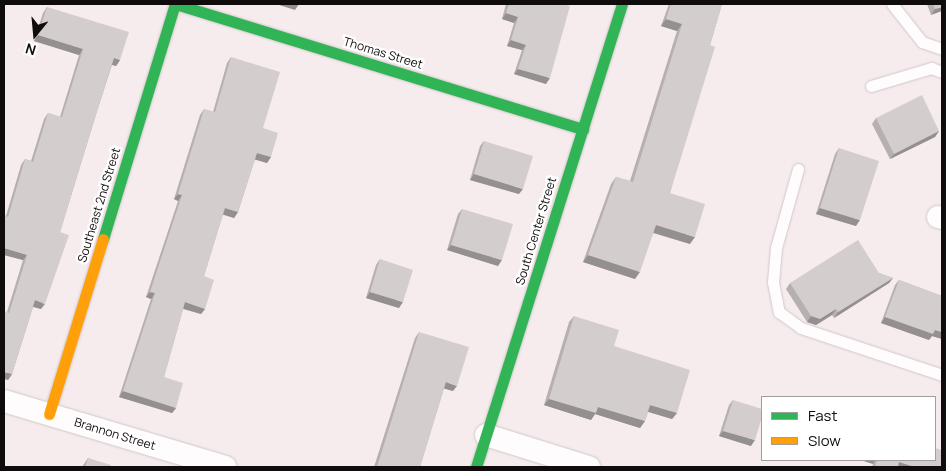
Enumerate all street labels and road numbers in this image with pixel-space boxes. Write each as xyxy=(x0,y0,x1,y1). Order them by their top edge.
street label: Thomas Street xyxy=(342,34,424,72)
street label: Southeast 2nd Street xyxy=(75,146,123,264)
street label: South Center Street xyxy=(513,175,559,287)
street label: Brannon Street xyxy=(73,415,157,453)

